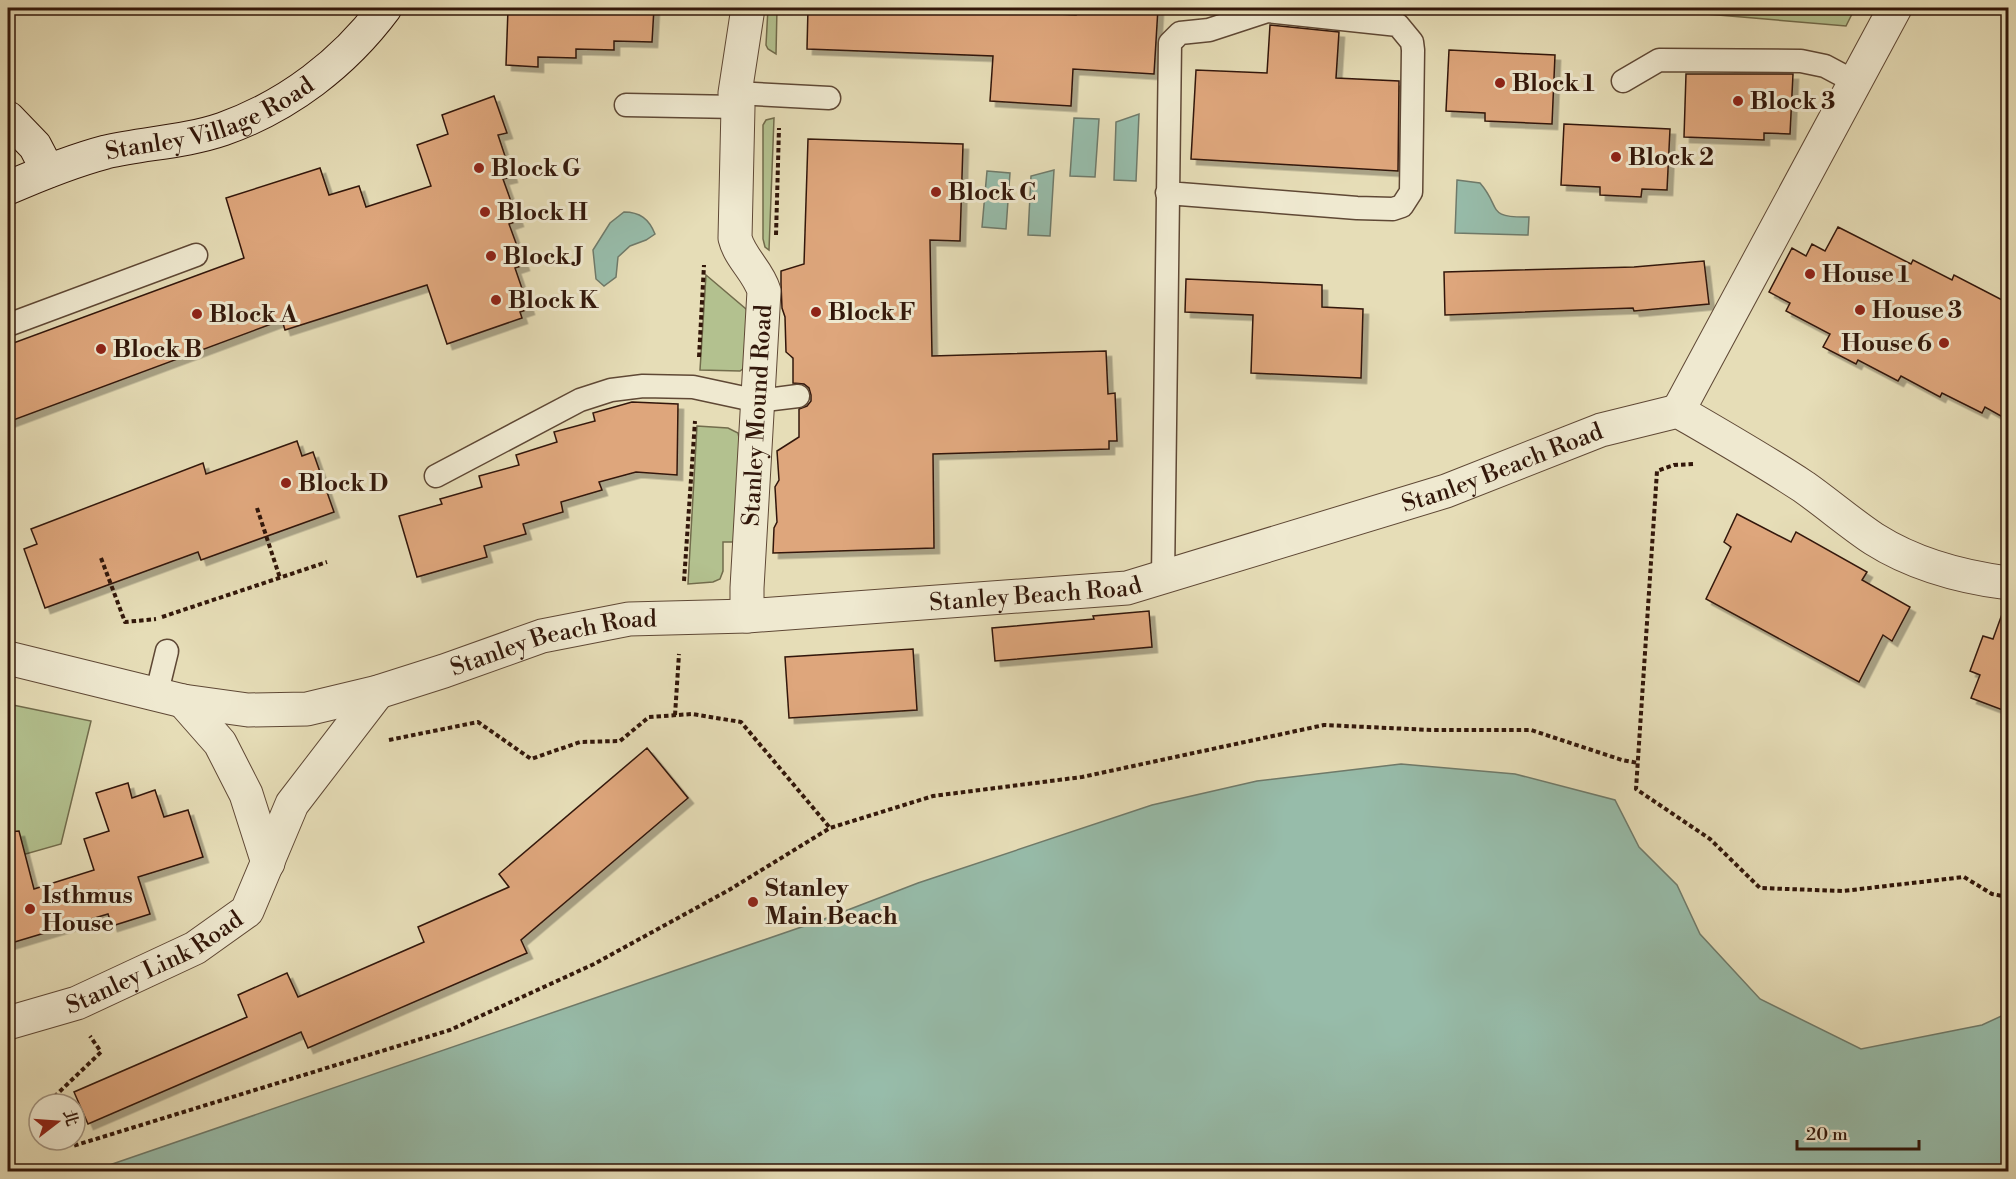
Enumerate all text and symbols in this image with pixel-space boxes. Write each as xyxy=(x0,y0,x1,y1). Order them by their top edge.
place label: Block 1 xyxy=(1512,69,1595,99)
street label: Stanley Village Road xyxy=(103,70,321,168)
marker: Block 1 xyxy=(1493,76,1507,90)
place label: Block 3 xyxy=(1750,87,1835,117)
marker: Block 3 xyxy=(1731,94,1745,108)
place label: Block 2 xyxy=(1628,143,1714,173)
marker: Block 2 xyxy=(1609,150,1623,164)
place label: Block G xyxy=(491,154,581,184)
marker: Block G xyxy=(472,161,486,175)
place label: Block C xyxy=(948,178,1036,208)
marker: Block C xyxy=(929,185,943,199)
place label: Block H xyxy=(497,198,588,228)
marker: Block H xyxy=(478,205,492,219)
place label: Block J xyxy=(503,242,583,272)
marker: Block J xyxy=(484,249,498,263)
place label: House 1 xyxy=(1822,260,1910,290)
marker: House 1 xyxy=(1803,267,1817,281)
place label: Block K xyxy=(508,286,599,316)
marker: Block K xyxy=(489,293,503,307)
place label: House 3 xyxy=(1872,296,1962,326)
place label: Block F xyxy=(828,298,916,328)
place label: Block A xyxy=(209,300,298,330)
street label: Stanley Mound Road xyxy=(737,303,779,527)
marker: House 3 xyxy=(1853,303,1867,317)
marker: Block F xyxy=(809,305,823,319)
marker: Block A xyxy=(190,307,204,321)
place label: House 6 xyxy=(1841,329,1932,359)
place label: Block B xyxy=(113,335,202,365)
marker: House 6 xyxy=(1937,336,1951,350)
marker: Block B xyxy=(94,342,108,356)
street label: Stanley Beach Road xyxy=(1398,417,1608,520)
place label: Block D xyxy=(298,469,388,499)
marker: Block D xyxy=(279,476,293,490)
street label: Stanley Beach Road xyxy=(928,570,1146,619)
street label: Stanley Beach Road xyxy=(446,604,657,684)
place label: Stanley Main Beach xyxy=(765,874,898,932)
place label: Isthmus House xyxy=(42,881,133,939)
marker: Stanley Main Beach xyxy=(746,895,760,909)
marker: Isthmus House xyxy=(23,902,37,916)
street label: Stanley Link Road xyxy=(63,904,249,1021)
north arrow xyxy=(27,1092,87,1152)
text: 北 xyxy=(58,1107,82,1128)
scale bar xyxy=(1797,1113,1918,1151)
text: 20 m xyxy=(1806,1123,1848,1146)

